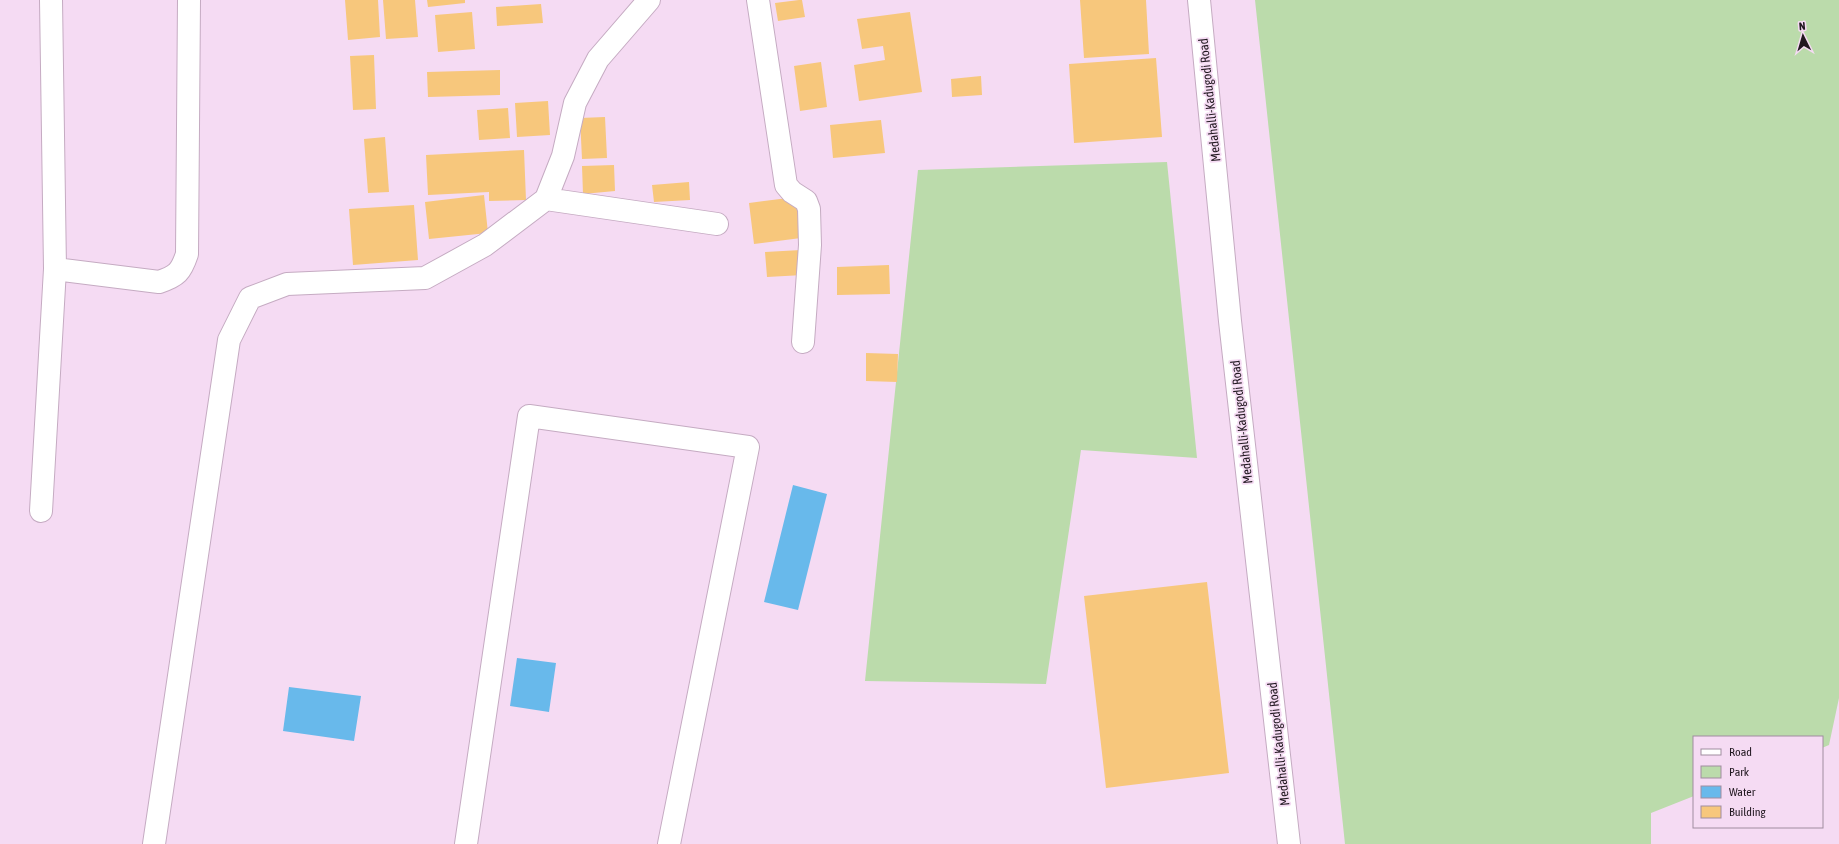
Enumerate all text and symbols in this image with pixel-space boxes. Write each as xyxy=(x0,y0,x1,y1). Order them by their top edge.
north arrow xyxy=(1783,16,1823,56)
text: N xyxy=(1798,20,1806,32)
street label: Medahalli-Kadugodi Road xyxy=(1196,37,1223,162)
street label: Medahalli-Kadugodi Road xyxy=(1228,359,1255,484)
street label: Medahalli-Kadugodi Road xyxy=(1265,681,1292,806)
legend xyxy=(1693,736,1823,828)
text: Road xyxy=(1729,745,1752,759)
text: Park xyxy=(1729,765,1750,779)
text: Water xyxy=(1729,785,1756,799)
text: Building xyxy=(1729,805,1767,819)

